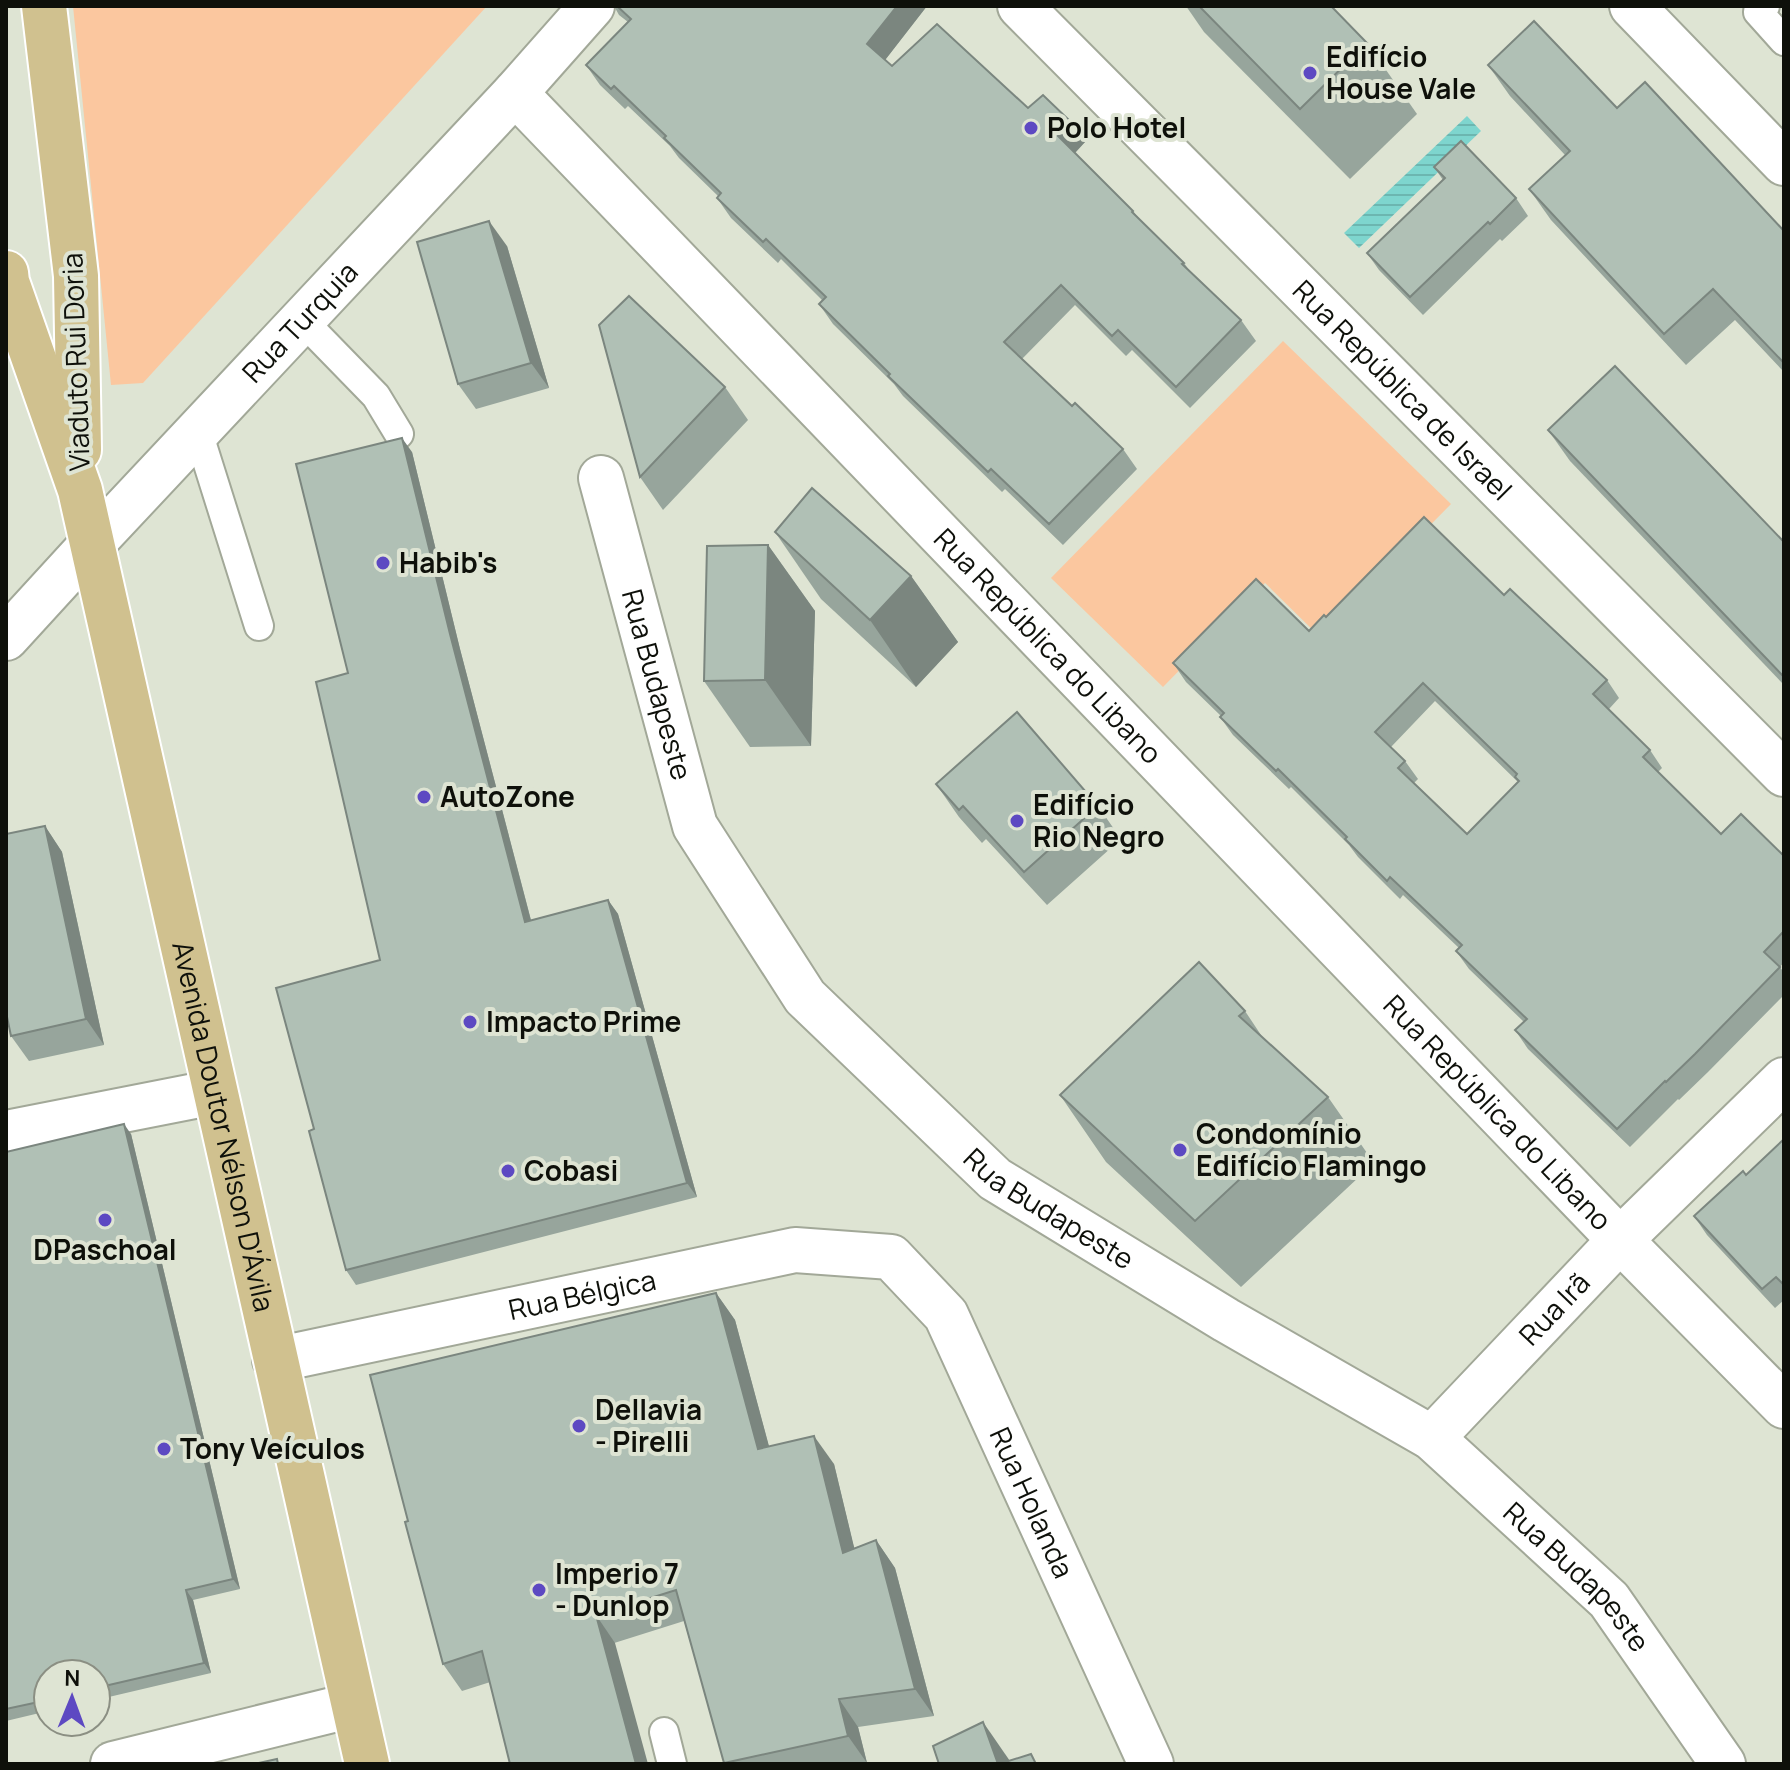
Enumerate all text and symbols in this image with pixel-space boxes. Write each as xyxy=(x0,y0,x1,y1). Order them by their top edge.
place label: Edifício House Vale xyxy=(1326,37,1476,107)
marker: Edifício House Vale xyxy=(1301,64,1319,82)
place label: Polo Hotel xyxy=(1047,108,1186,146)
marker: Polo Hotel xyxy=(1022,119,1040,137)
street label: Viaduto Rui Doria xyxy=(52,252,98,472)
street label: Rua Turquia xyxy=(233,253,365,390)
street label: Rua República de Israel xyxy=(1285,271,1521,508)
street label: Rua República do Libano xyxy=(926,519,1171,771)
place label: Habib's xyxy=(399,543,497,581)
marker: Habib's xyxy=(374,554,392,572)
street label: Rua Budapeste xyxy=(614,585,702,784)
place label: AutoZone xyxy=(440,777,575,815)
place label: Edifício Rio Negro xyxy=(1033,785,1165,855)
marker: AutoZone xyxy=(415,788,433,806)
marker: Edifício Rio Negro xyxy=(1008,812,1026,830)
street label: Avenida Doutor Nélson D'Ávila xyxy=(164,937,285,1315)
street label: Rua República do Libano xyxy=(1376,986,1621,1238)
place label: Impacto Prime xyxy=(486,1002,681,1040)
marker: Impacto Prime xyxy=(461,1013,479,1031)
place label: Condomínio Edifício Flamingo xyxy=(1196,1114,1427,1184)
street label: Rua Budapeste xyxy=(956,1139,1141,1277)
marker: Condomínio Edifício Flamingo xyxy=(1171,1141,1189,1159)
place label: Cobasi xyxy=(524,1151,618,1189)
marker: Cobasi xyxy=(499,1162,517,1180)
marker: DPaschoal xyxy=(96,1211,114,1229)
place label: DPaschoal xyxy=(33,1230,177,1268)
street label: Rua Bélgica xyxy=(505,1260,659,1328)
street label: Rua Irã xyxy=(1510,1264,1598,1353)
place label: Dellavia - Pirelli xyxy=(595,1390,702,1460)
marker: Dellavia - Pirelli xyxy=(570,1417,588,1435)
street label: Rua Holanda xyxy=(982,1421,1084,1584)
place label: Tony Veículos xyxy=(180,1429,365,1467)
marker: Tony Veículos xyxy=(155,1440,173,1458)
street label: Rua Budapeste xyxy=(1496,1493,1659,1659)
place label: Imperio 7 - Dunlop xyxy=(555,1554,679,1624)
marker: Imperio 7 - Dunlop xyxy=(530,1581,548,1599)
north arrow xyxy=(32,1658,112,1738)
text: N xyxy=(64,1663,81,1693)

